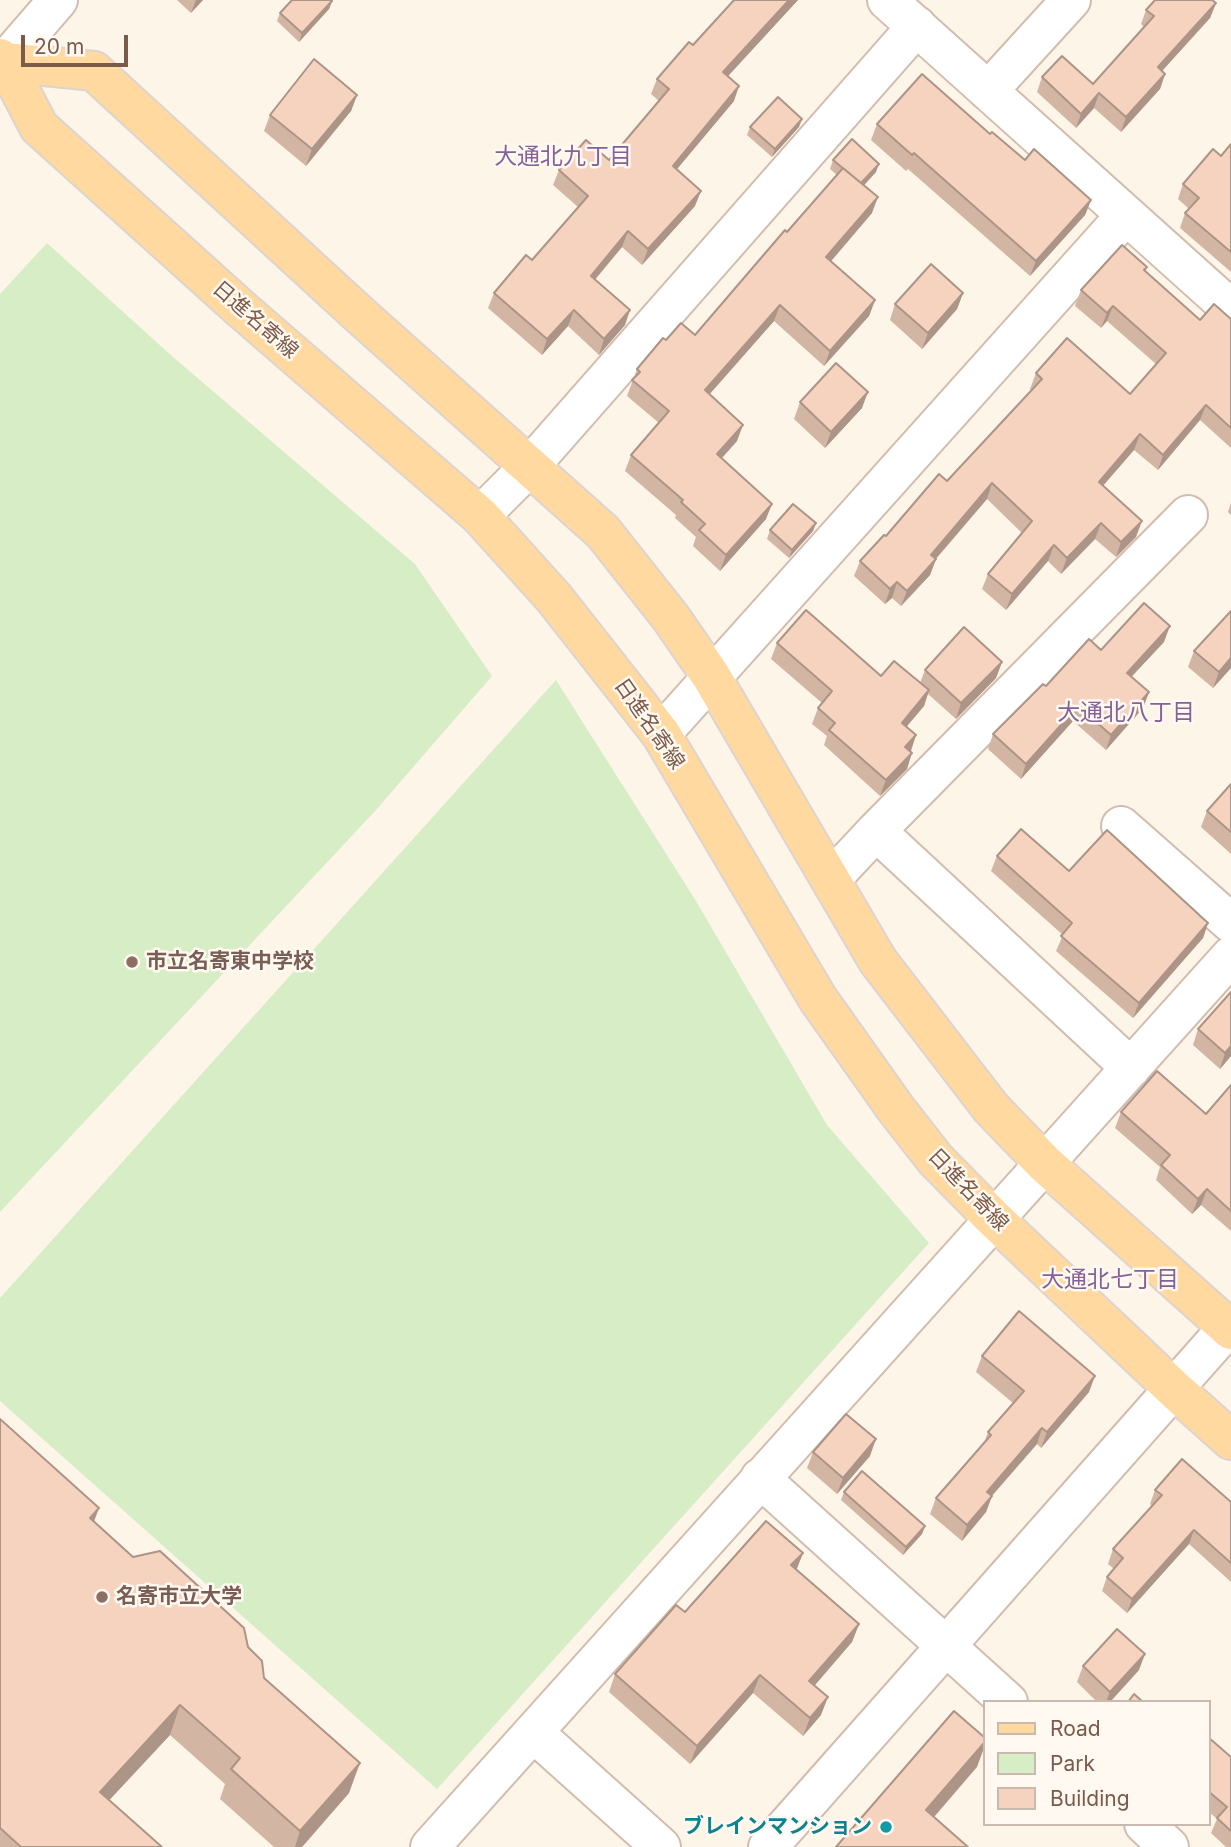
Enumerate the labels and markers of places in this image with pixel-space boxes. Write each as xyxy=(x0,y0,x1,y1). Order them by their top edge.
place label: 市立名寄東中学校 xyxy=(146,949,314,975)
marker: 市立名寄東中学校 xyxy=(124,954,140,970)
place label: 名寄市立大学 xyxy=(116,1584,242,1610)
marker: 名寄市立大学 xyxy=(94,1589,110,1605)
place label: ブレインマンション xyxy=(683,1814,872,1840)
marker: ブレインマンション xyxy=(878,1819,894,1835)

